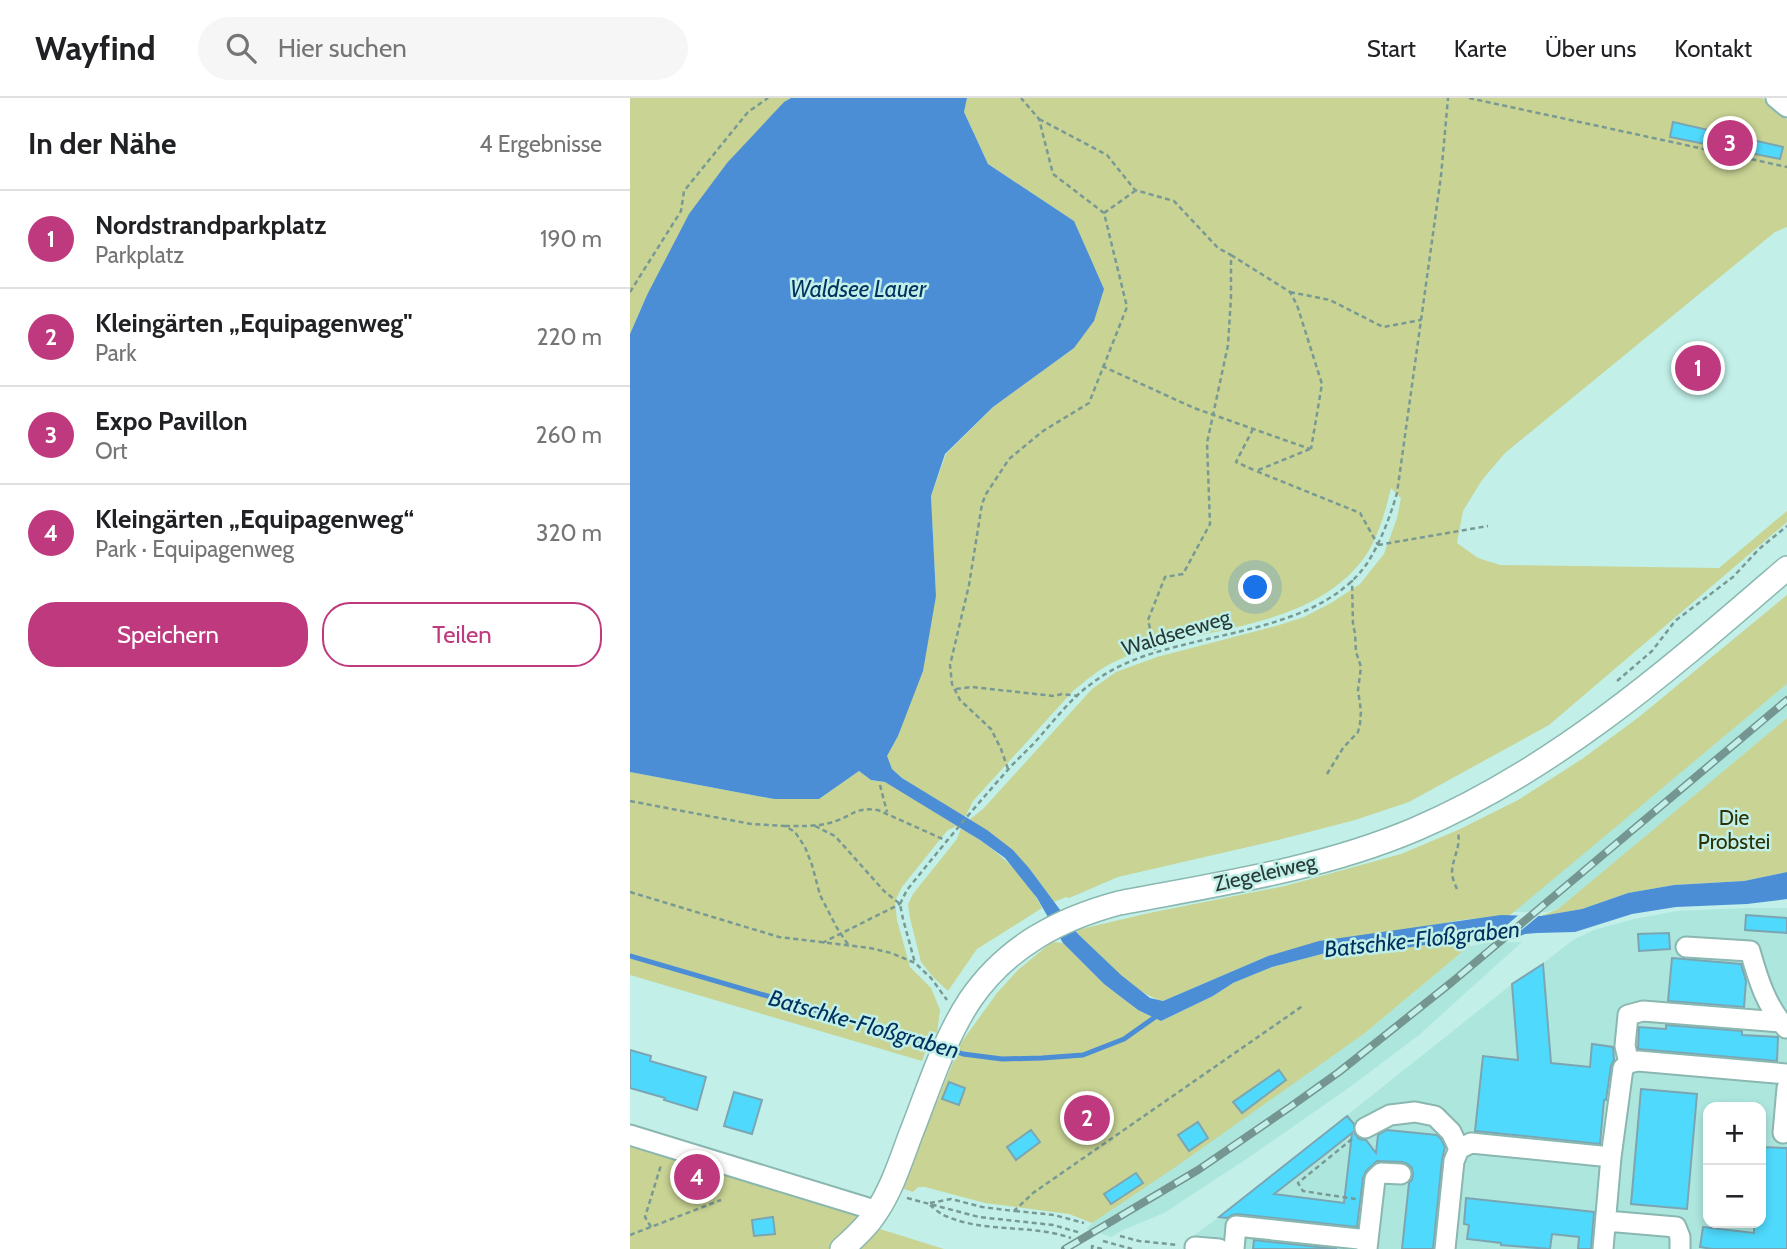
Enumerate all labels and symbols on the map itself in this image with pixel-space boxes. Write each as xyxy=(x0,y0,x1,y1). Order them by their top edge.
pin: 3 xyxy=(1707,117,1753,169)
water label: Waldsee Lauer xyxy=(790,275,927,303)
pin: 1 xyxy=(1675,342,1721,394)
your location xyxy=(1238,570,1272,604)
street label: Waldseeweg xyxy=(1119,604,1234,661)
park label: Die Probstei xyxy=(1698,805,1770,854)
street label: Ziegeleiweg xyxy=(1211,848,1319,896)
water label: Batschke‐Floßgraben xyxy=(1323,915,1521,963)
water label: Batschke‐Floßgraben xyxy=(766,983,962,1065)
pin: 2 xyxy=(1064,1092,1110,1144)
pin: 4 xyxy=(674,1151,720,1203)

